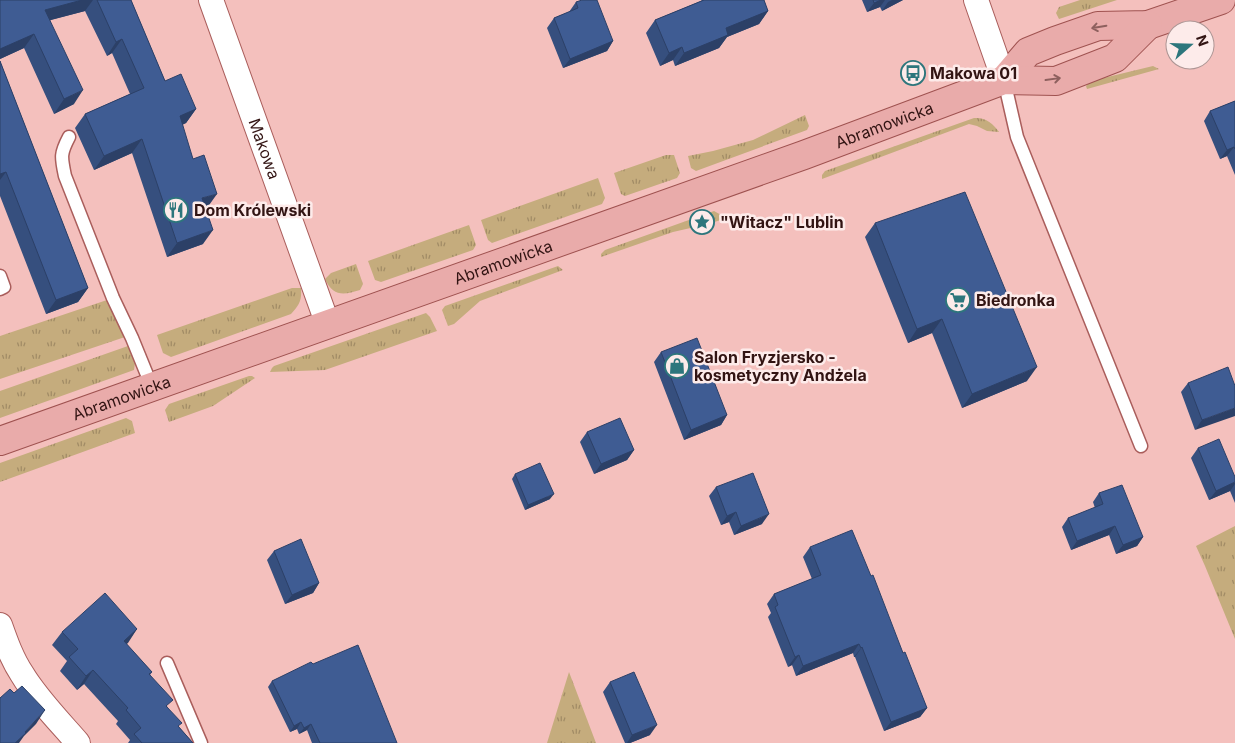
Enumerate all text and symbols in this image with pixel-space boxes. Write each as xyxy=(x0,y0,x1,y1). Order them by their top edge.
north arrow xyxy=(1165,20,1215,70)
one-way arrow xyxy=(1092,23,1108,33)
text: N xyxy=(1193,32,1212,48)
bus stop icon: Makowa 01 xyxy=(900,60,926,86)
place label: Makowa 01 xyxy=(930,63,1017,83)
one-way arrow xyxy=(1044,74,1060,84)
street label: Abramowicka xyxy=(832,97,936,152)
street label: Makowa xyxy=(244,116,285,182)
restaurant icon: Dom Królewski xyxy=(163,197,189,223)
place label: Dom Królewski xyxy=(194,200,311,220)
place icon: "Witacz" Lublin xyxy=(689,209,715,235)
place label: "Witacz" Lublin xyxy=(720,212,844,232)
street label: Abramowicka xyxy=(451,235,555,289)
supermarket icon: Biedronka xyxy=(945,287,971,313)
place label: Biedronka xyxy=(976,290,1055,310)
place label: Salon Fryzjersko - kosmetyczny Andżela xyxy=(694,347,867,385)
shop icon: Salon Fryzjersko - kosmetyczny Andżela xyxy=(664,353,690,379)
street label: Abramowicka xyxy=(70,371,173,424)

